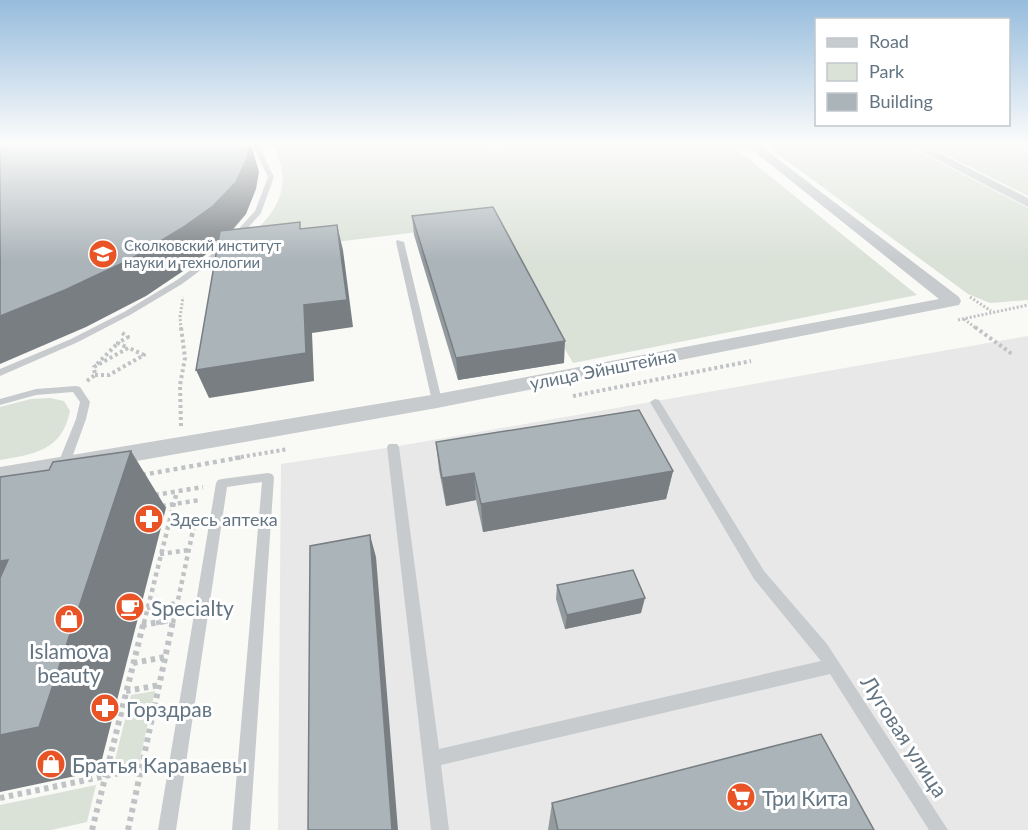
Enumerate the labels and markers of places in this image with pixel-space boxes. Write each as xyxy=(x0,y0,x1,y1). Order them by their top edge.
place label: Сколковский институт науки и технологии xyxy=(124,236,282,271)
school or university icon: Сколковский институт науки и технологии xyxy=(87,238,119,270)
pharmacy icon: Здесь аптека xyxy=(133,503,165,535)
place label: Здесь аптека xyxy=(170,508,278,530)
cafe icon: Specialty xyxy=(114,591,146,623)
place label: Specialty xyxy=(151,595,234,620)
shop icon: Islamova beauty xyxy=(53,603,85,635)
place label: Islamova beauty xyxy=(29,638,109,687)
pharmacy icon: Горздрав xyxy=(89,692,121,724)
place label: Горздрав xyxy=(126,696,212,721)
shop icon: Братья Караваевы xyxy=(35,748,67,780)
place label: Братья Караваевы xyxy=(72,752,247,777)
supermarket icon: Три Кита xyxy=(725,781,757,813)
place label: Три Кита xyxy=(762,785,848,810)

